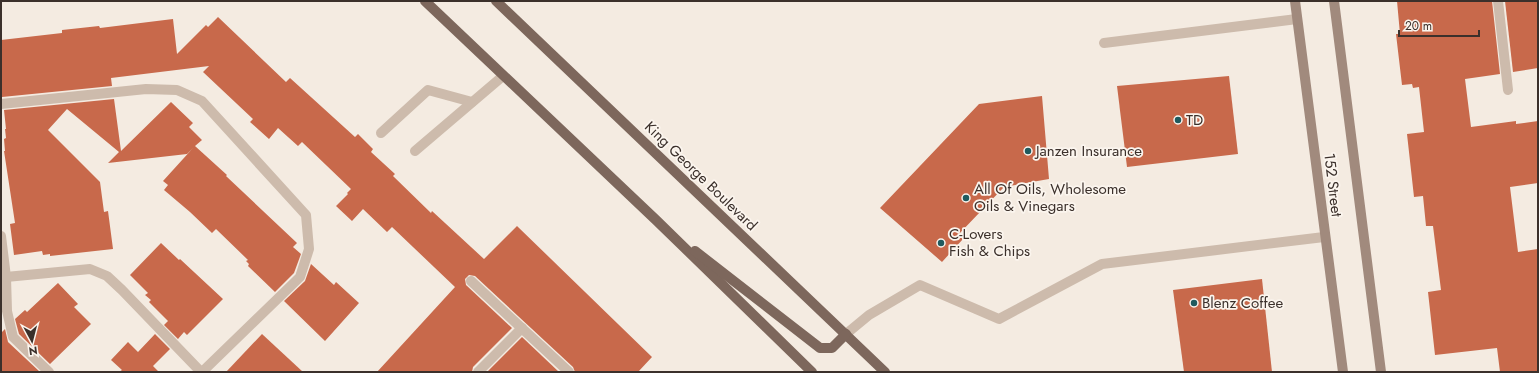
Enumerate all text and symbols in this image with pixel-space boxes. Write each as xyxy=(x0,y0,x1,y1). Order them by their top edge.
scale bar xyxy=(1399,12,1479,38)
text: 20 m xyxy=(1405,17,1432,35)
place label: TD xyxy=(1186,109,1203,131)
marker: TD xyxy=(1173,115,1183,125)
street label: King George Boulevard xyxy=(640,116,762,236)
place label: Janzen Insurance xyxy=(1034,140,1142,162)
marker: Janzen Insurance xyxy=(1023,146,1033,156)
street label: 152 Street xyxy=(1318,152,1348,219)
place label: All Of Oils, Wholesome Oils & Vinegars xyxy=(974,178,1126,217)
marker: All Of Oils, Wholesome Oils & Vinegars xyxy=(961,193,971,203)
place label: C-Lovers Fish & Chips xyxy=(949,223,1030,262)
marker: C-Lovers Fish & Chips xyxy=(936,238,946,248)
place label: Blenz Coffee xyxy=(1202,292,1284,314)
marker: Blenz Coffee xyxy=(1189,298,1199,308)
north arrow xyxy=(12,321,52,361)
text: N xyxy=(28,342,39,359)

